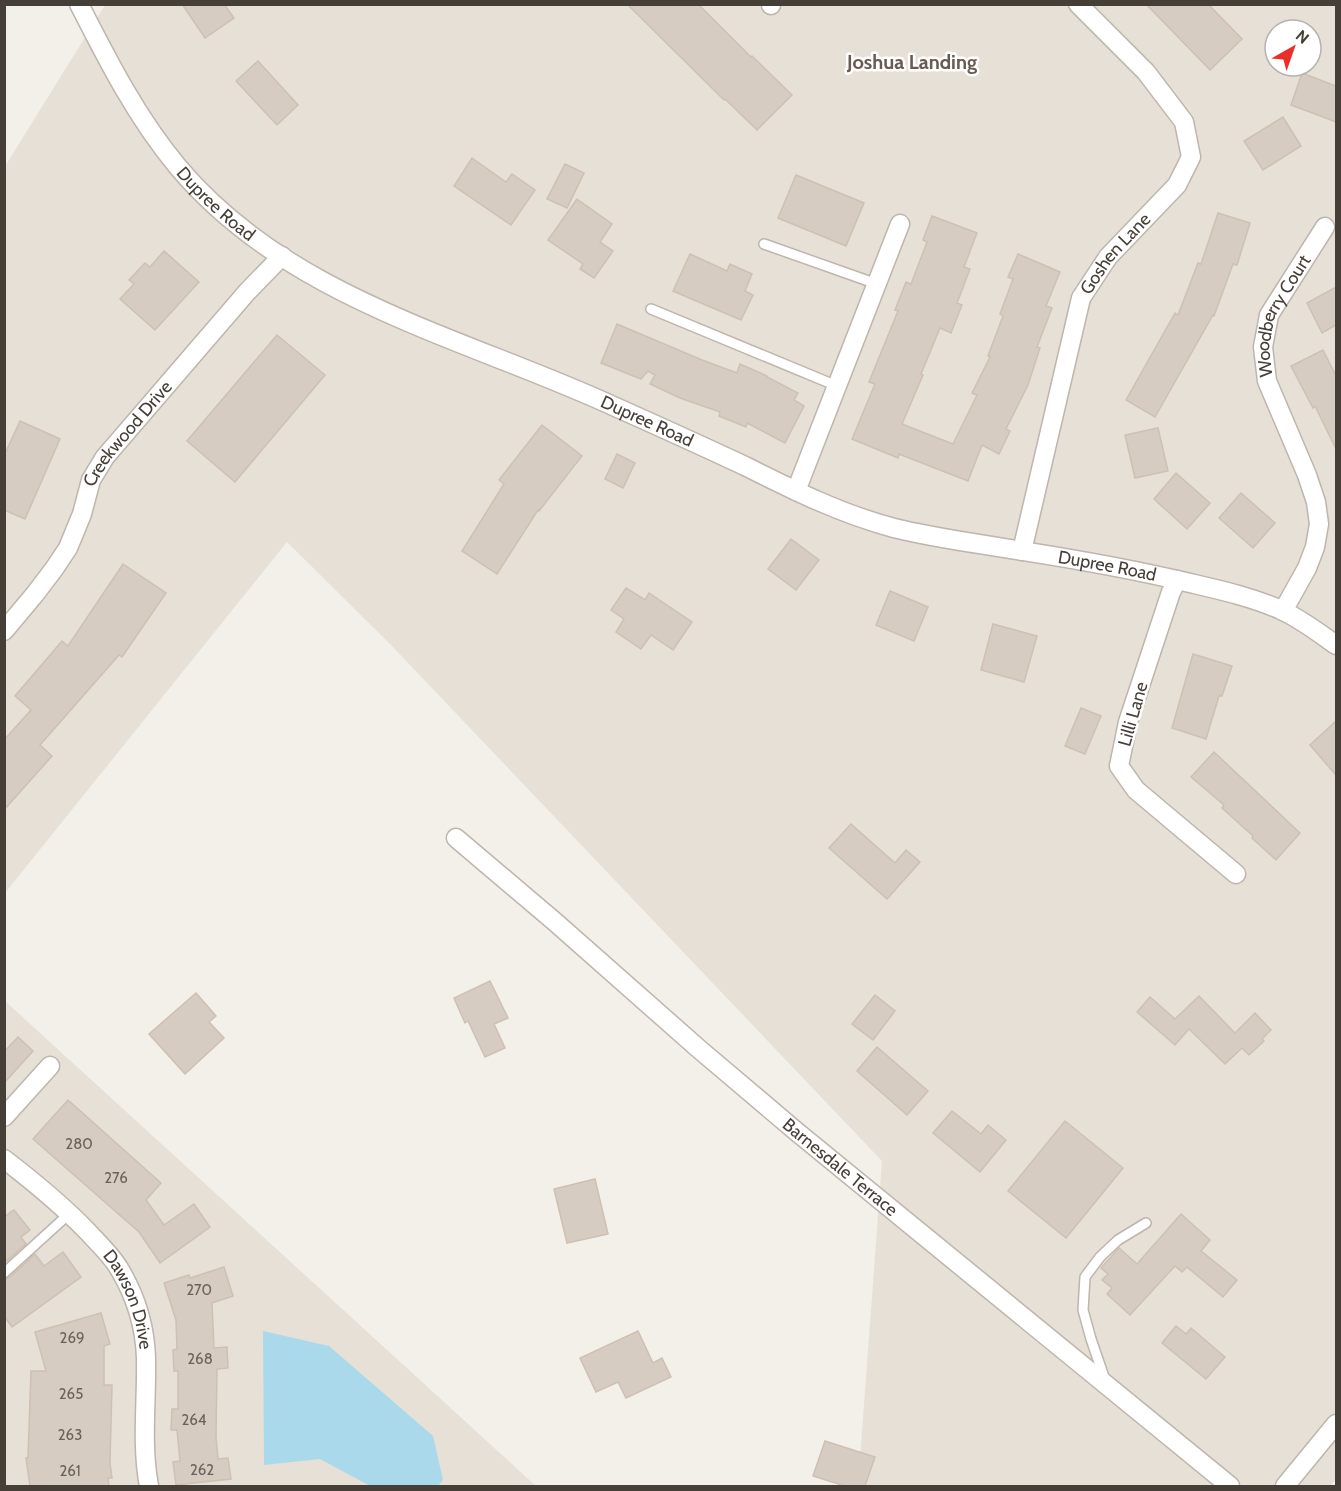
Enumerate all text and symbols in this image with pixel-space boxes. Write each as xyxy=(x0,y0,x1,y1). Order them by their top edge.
north arrow xyxy=(1263,18,1323,78)
text: N xyxy=(1292,26,1313,48)
district label: Joshua Landing xyxy=(846,50,977,74)
street label: Dupree Road xyxy=(172,162,259,246)
street label: Goshen Lane xyxy=(1075,208,1155,299)
street label: Woodberry Court xyxy=(1251,251,1315,378)
street label: Creekwood Drive xyxy=(79,376,177,489)
street label: Dupree Road xyxy=(597,391,697,452)
street label: Dupree Road xyxy=(1056,546,1158,586)
street label: Lilli Lane xyxy=(1113,679,1153,749)
street label: Barnesdale Terrace xyxy=(778,1114,902,1221)
house number: 280 xyxy=(65,1135,93,1153)
house number: 276 xyxy=(104,1169,128,1187)
street label: Dawson Drive xyxy=(98,1245,157,1350)
house number: 270 xyxy=(186,1281,212,1299)
house number: 269 xyxy=(60,1329,84,1347)
house number: 268 xyxy=(187,1350,213,1368)
house number: 265 xyxy=(59,1385,83,1403)
house number: 264 xyxy=(181,1411,207,1429)
house number: 263 xyxy=(58,1426,82,1444)
house number: 262 xyxy=(190,1461,214,1479)
house number: 261 xyxy=(59,1462,81,1480)

